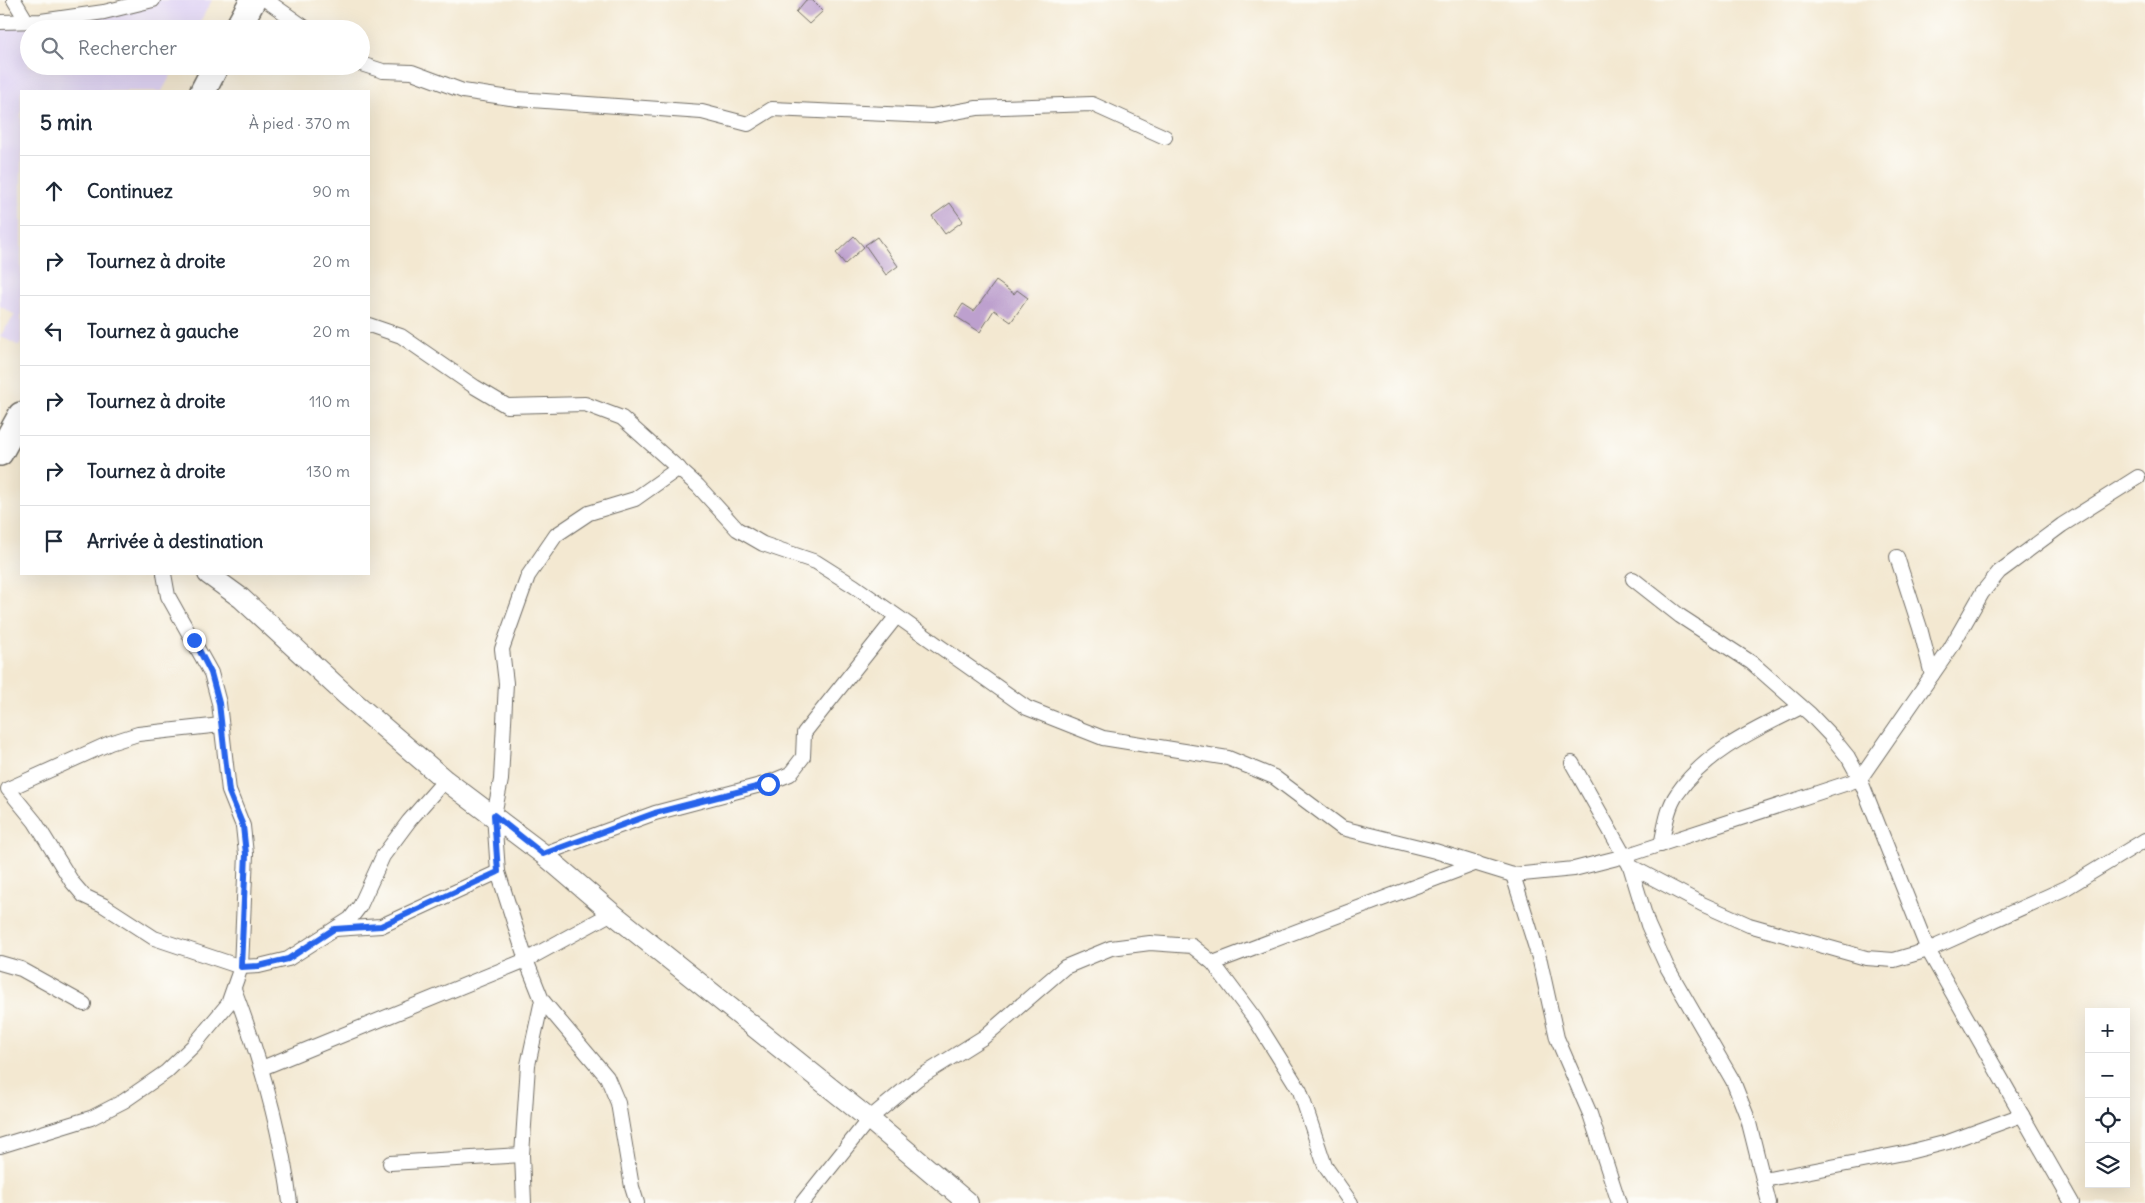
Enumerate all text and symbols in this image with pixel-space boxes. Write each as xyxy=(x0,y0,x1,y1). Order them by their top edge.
search box xyxy=(20,20,370,75)
icon: search xyxy=(38,34,66,62)
text: Rechercher xyxy=(78,36,177,60)
text: 5 min xyxy=(40,109,92,136)
text: À pied · 370 m xyxy=(249,113,350,133)
icon: ahead xyxy=(40,177,68,205)
text: Continuez xyxy=(87,179,173,203)
text: 90 m xyxy=(312,181,350,201)
icon: right xyxy=(40,247,68,275)
text: Tournez à droite xyxy=(87,249,226,273)
text: 20 m xyxy=(313,251,350,271)
icon: left xyxy=(40,317,68,345)
text: Tournez à gauche xyxy=(87,319,239,343)
text: 20 m xyxy=(313,321,350,341)
icon: right xyxy=(40,387,68,415)
text: Tournez à droite xyxy=(87,389,226,413)
text: 110 m xyxy=(309,391,350,411)
icon: right xyxy=(40,457,68,485)
text: Tournez à droite xyxy=(87,459,226,483)
text: 130 m xyxy=(306,461,350,481)
icon: arrive xyxy=(40,527,68,555)
text: Arrivée à destination xyxy=(87,529,263,553)
route end xyxy=(183,629,206,652)
route start xyxy=(757,773,780,796)
map controls xyxy=(2085,1008,2130,1188)
button: + xyxy=(2085,1008,2130,1053)
button: − xyxy=(2085,1053,2130,1098)
button: locate xyxy=(2085,1098,2130,1143)
button: layers xyxy=(2085,1143,2130,1188)

